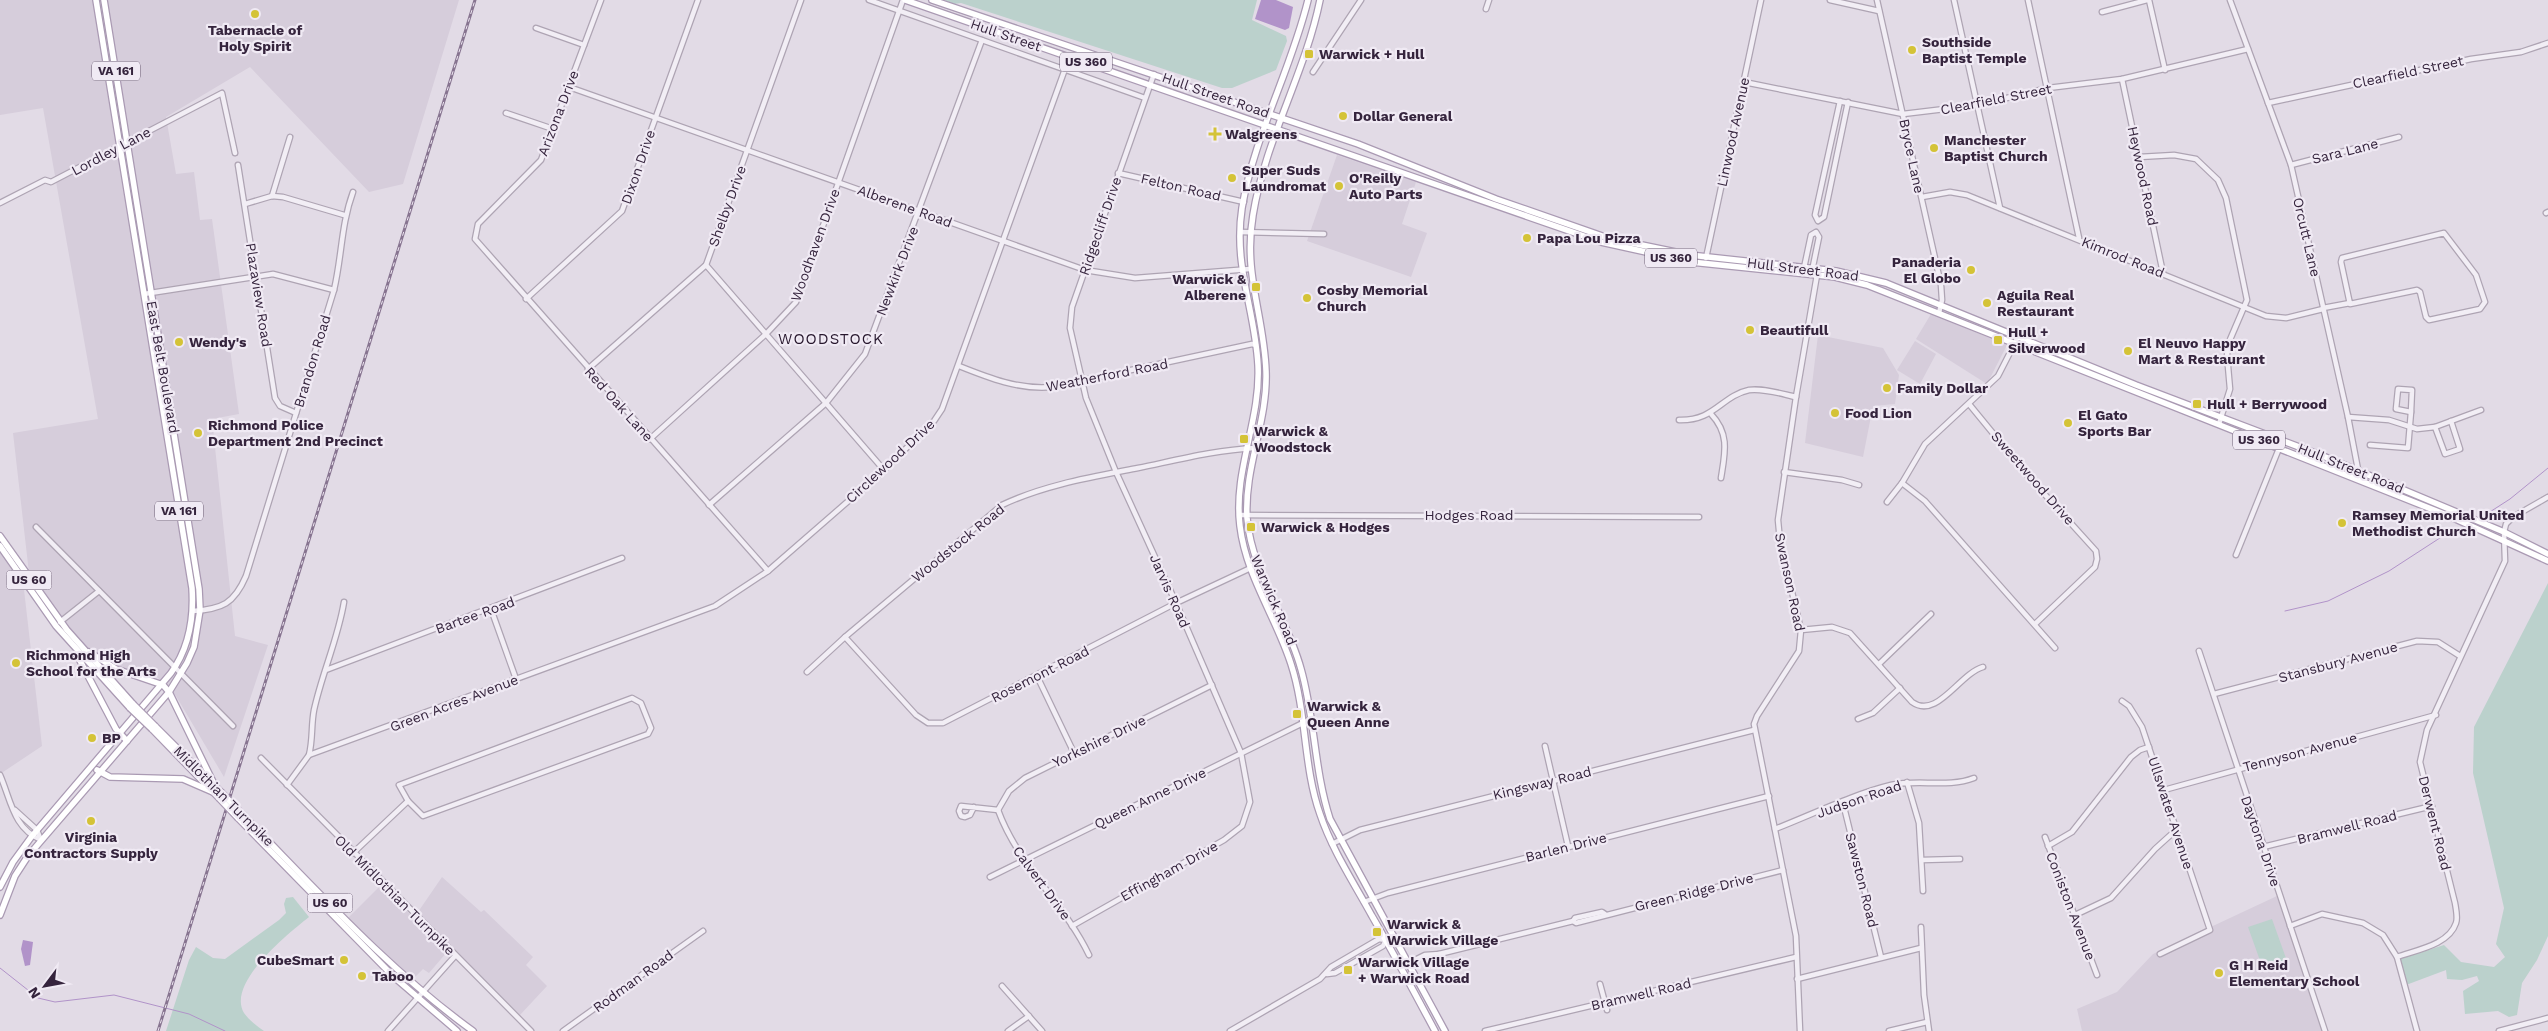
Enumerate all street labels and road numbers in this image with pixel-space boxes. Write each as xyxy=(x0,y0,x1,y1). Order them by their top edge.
street label: Hull Street xyxy=(969,15,1044,55)
road number: US 360 xyxy=(1060,52,1112,72)
street label: Clearfield Street xyxy=(2351,52,2465,92)
road number: VA 161 xyxy=(92,61,140,80)
street label: Arizona Drive xyxy=(534,68,582,158)
street label: Hull Street Road xyxy=(1160,69,1272,121)
street label: Linwood Avenue xyxy=(1714,76,1752,188)
street label: Clearfield Street xyxy=(1939,80,2053,118)
street label: Bryce Lane xyxy=(1896,117,1928,195)
street label: Lordley Lane xyxy=(69,123,153,179)
street label: Heywood Road xyxy=(2125,125,2161,227)
street label: Dixon Drive xyxy=(618,128,658,206)
street label: Sara Lane xyxy=(2310,135,2380,167)
street label: Shelby Drive xyxy=(705,163,749,249)
street label: Felton Road xyxy=(1139,170,1223,204)
street label: Ridgecliff Drive xyxy=(1076,175,1124,277)
street label: Alberene Road xyxy=(855,181,955,231)
street label: Woodhaven Drive xyxy=(787,187,843,303)
street label: Orcutt Lane xyxy=(2290,196,2324,278)
street label: Newkirk Drive xyxy=(873,224,921,318)
street label: Kimrod Road xyxy=(2079,233,2167,281)
street label: Plazaview Road xyxy=(243,242,275,348)
road number: US 360 xyxy=(1645,248,1697,268)
street label: Hull Street Road xyxy=(1746,254,1860,284)
street label: East Belt Boulevard xyxy=(143,299,183,435)
street label: Brandon Road xyxy=(290,313,334,409)
street label: Weatherford Road xyxy=(1045,355,1169,395)
street label: Red Oak Lane xyxy=(581,364,657,444)
street label: Circlewood Drive xyxy=(842,416,938,506)
street label: Sweetwood Drive xyxy=(1988,428,2078,528)
road number: US 360 xyxy=(2233,430,2285,450)
street label: Hull Street Road xyxy=(2296,439,2406,497)
street label: Woodstock Road xyxy=(908,501,1008,585)
road number: VA 161 xyxy=(155,502,203,520)
street label: Hodges Road xyxy=(1424,507,1514,523)
street label: Swanson Road xyxy=(1772,531,1808,633)
street label: Jarvis Road xyxy=(1147,552,1193,630)
street label: Warwick Road xyxy=(1248,553,1300,647)
road number: US 60 xyxy=(6,570,52,590)
street label: Bartee Road xyxy=(433,593,517,637)
street label: Stansbury Avenue xyxy=(2277,638,2399,686)
street label: Rosemont Road xyxy=(988,642,1092,706)
street label: Green Acres Avenue xyxy=(388,671,520,735)
street label: Yorkshire Drive xyxy=(1050,711,1148,771)
street label: Tennyson Avenue xyxy=(2241,729,2359,775)
street label: Midlothian Turnpike xyxy=(171,743,277,849)
street label: Ullswater Avenue xyxy=(2145,755,2197,871)
street label: Kingsway Road xyxy=(1491,763,1593,803)
street label: Queen Anne Drive xyxy=(1091,764,1209,832)
street label: Derwent Road xyxy=(2416,774,2454,872)
street label: Judson Road xyxy=(1815,777,1903,821)
street label: Daytona Drive xyxy=(2238,793,2284,889)
street label: Bramwell Road xyxy=(2295,807,2399,847)
street label: Barlen Drive xyxy=(1524,829,1608,865)
street label: Sawston Road xyxy=(1842,831,1882,929)
street label: Old Midlothian Turnpike xyxy=(332,832,458,958)
street label: Effingham Drive xyxy=(1117,838,1221,904)
street label: Calvert Drive xyxy=(1010,843,1074,923)
street label: Coniston Avenue xyxy=(2043,850,2099,962)
street label: Green Ridge Drive xyxy=(1633,869,1755,915)
road number: US 60 xyxy=(308,894,352,912)
street label: Rodman Road xyxy=(590,947,676,1015)
street label: Bramwell Road xyxy=(1589,975,1693,1013)

